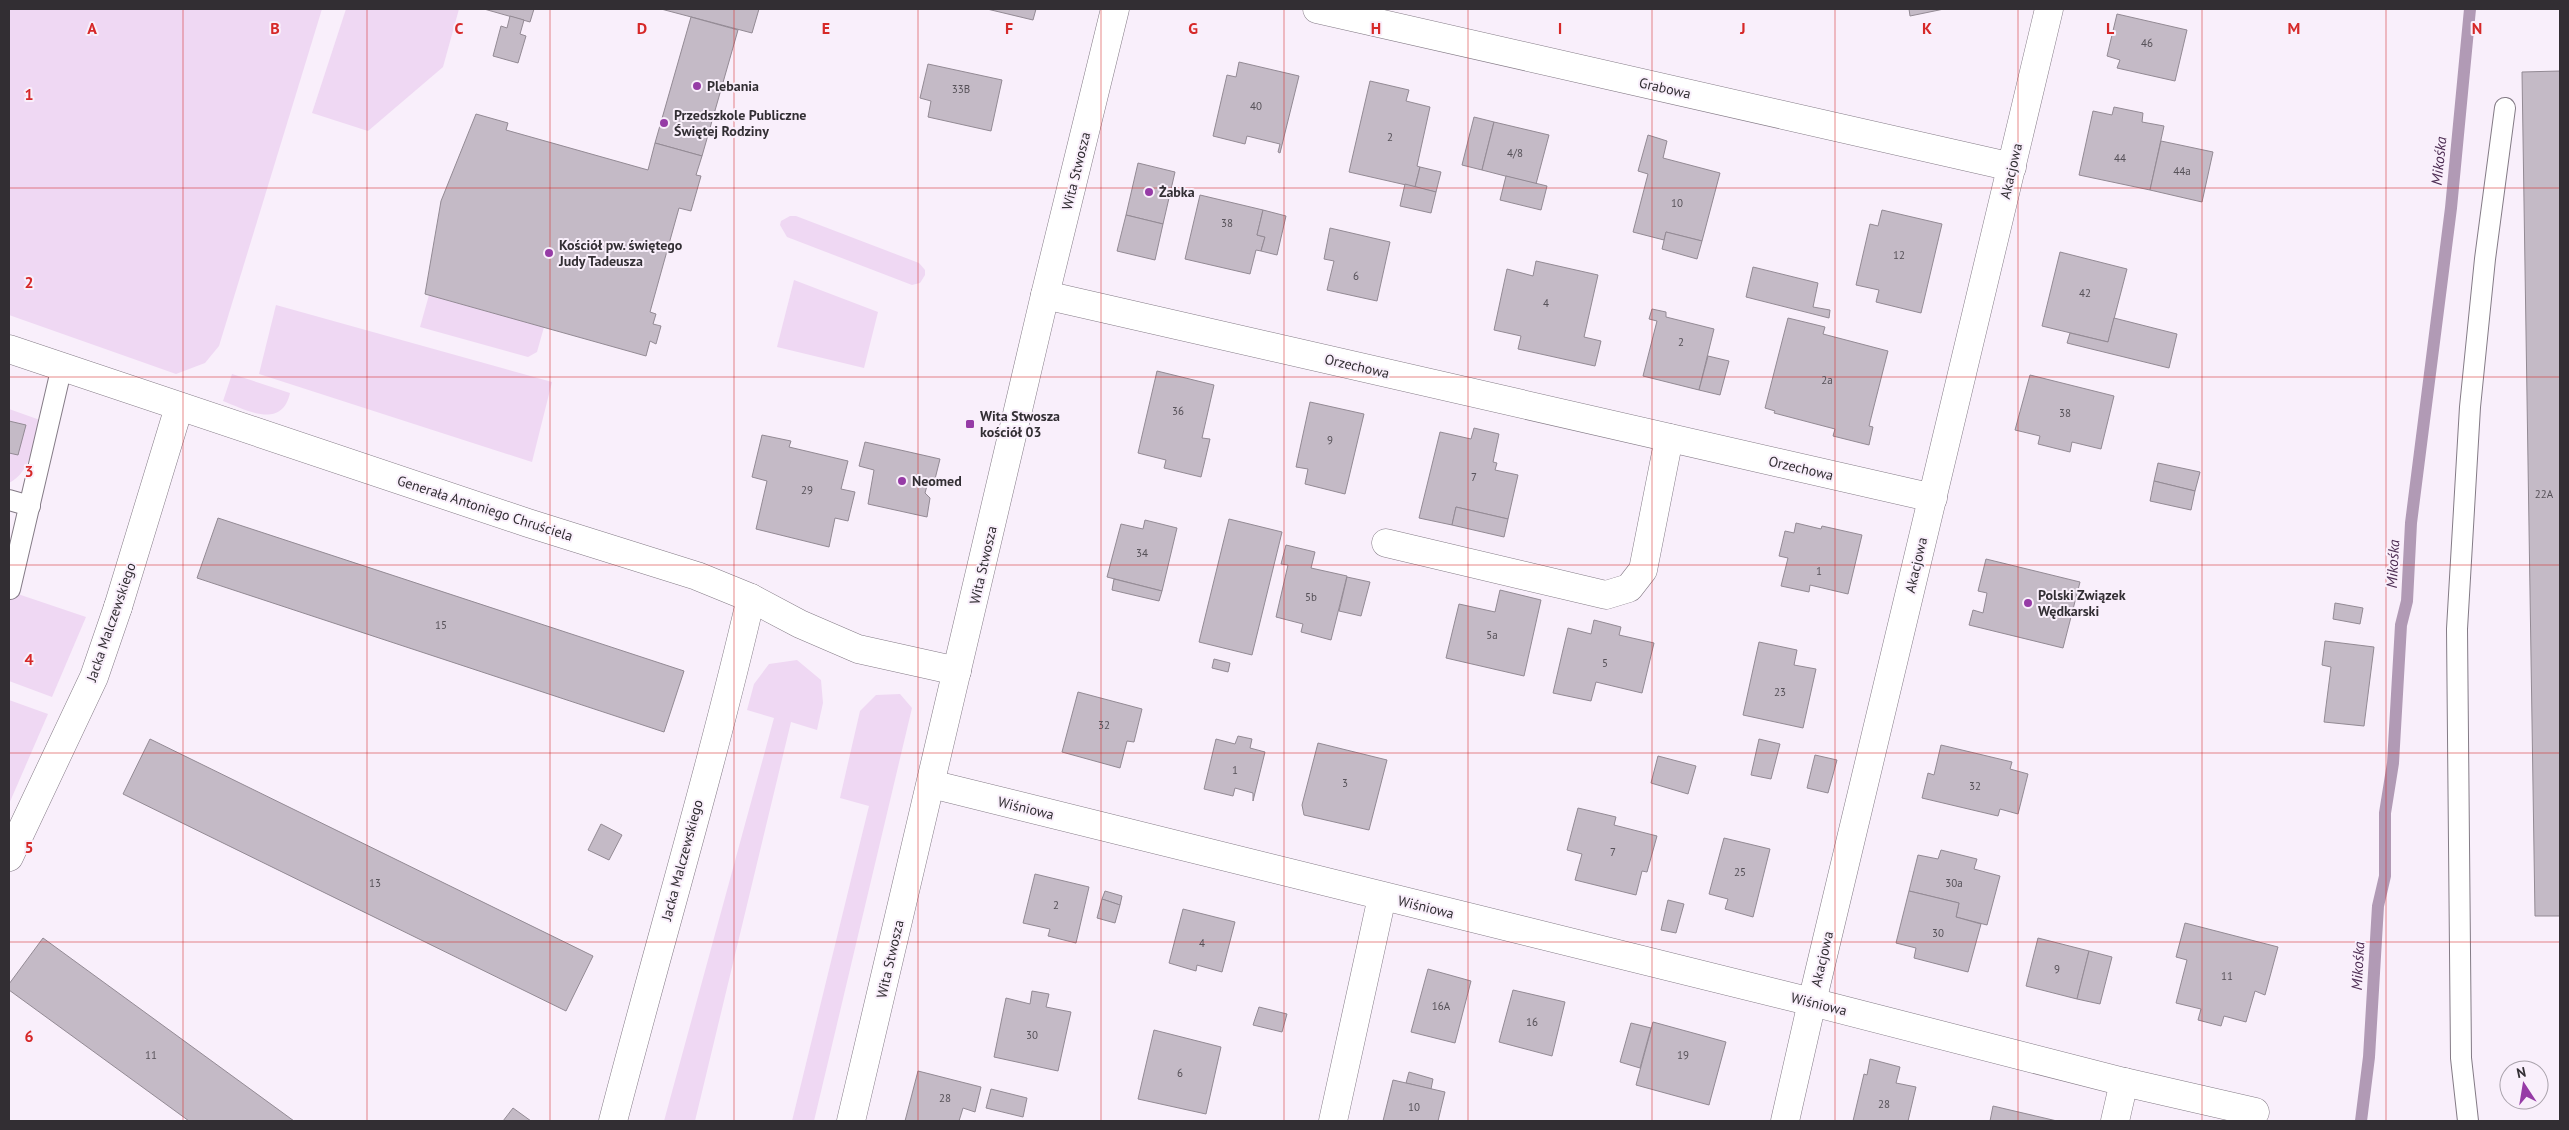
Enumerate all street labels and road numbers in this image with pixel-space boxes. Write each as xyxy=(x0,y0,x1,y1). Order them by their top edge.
street label: Grabowa xyxy=(1637,73,1693,103)
street label: Wita Stwosza xyxy=(1058,130,1094,212)
street label: Akacjowa xyxy=(1996,141,2026,201)
street label: Orzechowa xyxy=(1323,350,1391,382)
street label: Orzechowa xyxy=(1767,452,1835,484)
street label: Generała Antoniego Chruściela xyxy=(395,471,575,545)
street label: Wita Stwosza xyxy=(965,524,1001,606)
street label: Akacjowa xyxy=(1901,535,1931,595)
street label: Jacka Malczewskiego xyxy=(82,560,140,685)
street label: Wiśniowa xyxy=(996,792,1056,824)
street label: Jacka Malczewskiego xyxy=(657,798,707,923)
street label: Wiśniowa xyxy=(1396,891,1456,923)
street label: Wita Stwosza xyxy=(872,918,908,1000)
street label: Akacjowa xyxy=(1807,929,1837,989)
street label: Wiśniowa xyxy=(1789,988,1849,1020)

